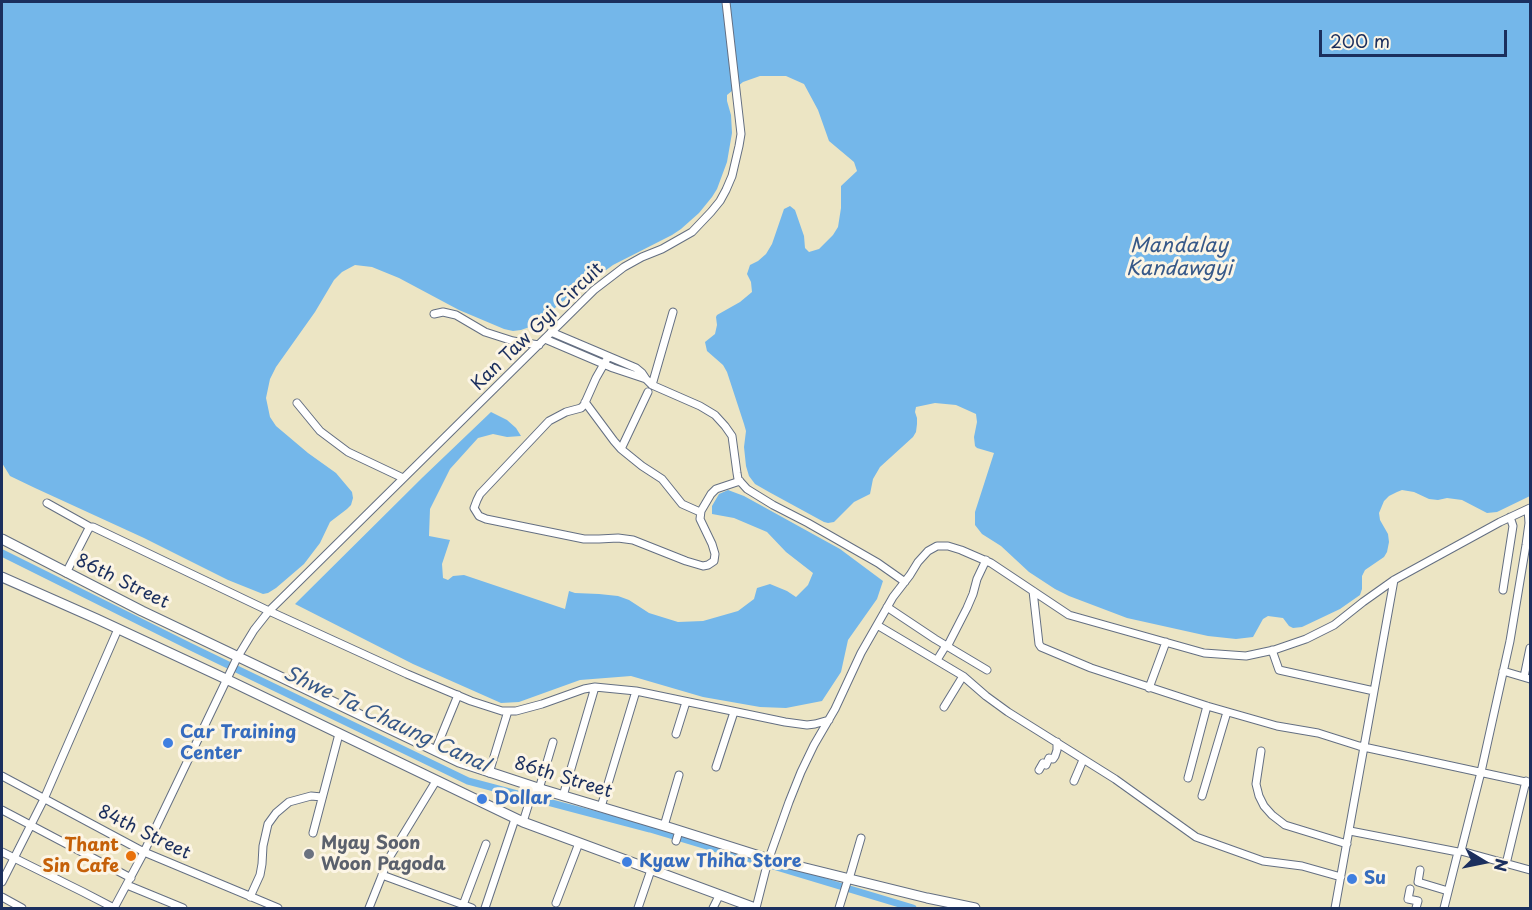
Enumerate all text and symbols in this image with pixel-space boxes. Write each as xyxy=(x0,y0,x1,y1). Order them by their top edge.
scale bar xyxy=(1322,18,1510,56)
text: 200 m xyxy=(1330,27,1390,54)
water label: Mandalay Kandawgyi xyxy=(1126,234,1232,281)
street label: Kan Taw Gyi Circuit xyxy=(468,258,608,396)
street label: 86th Street xyxy=(72,550,172,614)
water label: Shwe Ta Chaung Canal xyxy=(279,662,493,778)
place label: Car Training Center xyxy=(180,722,296,764)
marker: Car Training Center xyxy=(161,736,175,750)
street label: 86th Street xyxy=(511,753,615,803)
place label: Dollar xyxy=(494,788,552,810)
marker: Dollar xyxy=(475,792,489,806)
street label: 84th Street xyxy=(94,801,194,865)
north arrow xyxy=(1454,832,1514,892)
place label: Myay Soon Woon Pagoda xyxy=(321,833,446,876)
place label: Thant Sin Cafe xyxy=(42,835,119,878)
marker: Myay Soon Woon Pagoda xyxy=(302,847,316,861)
marker: Thant Sin Cafe xyxy=(124,849,138,863)
place label: Kyaw Thiha Store xyxy=(639,851,801,873)
marker: Kyaw Thiha Store xyxy=(620,855,634,869)
text: N xyxy=(1489,857,1515,873)
place label: Su xyxy=(1364,868,1386,890)
marker: Su xyxy=(1345,872,1359,886)

